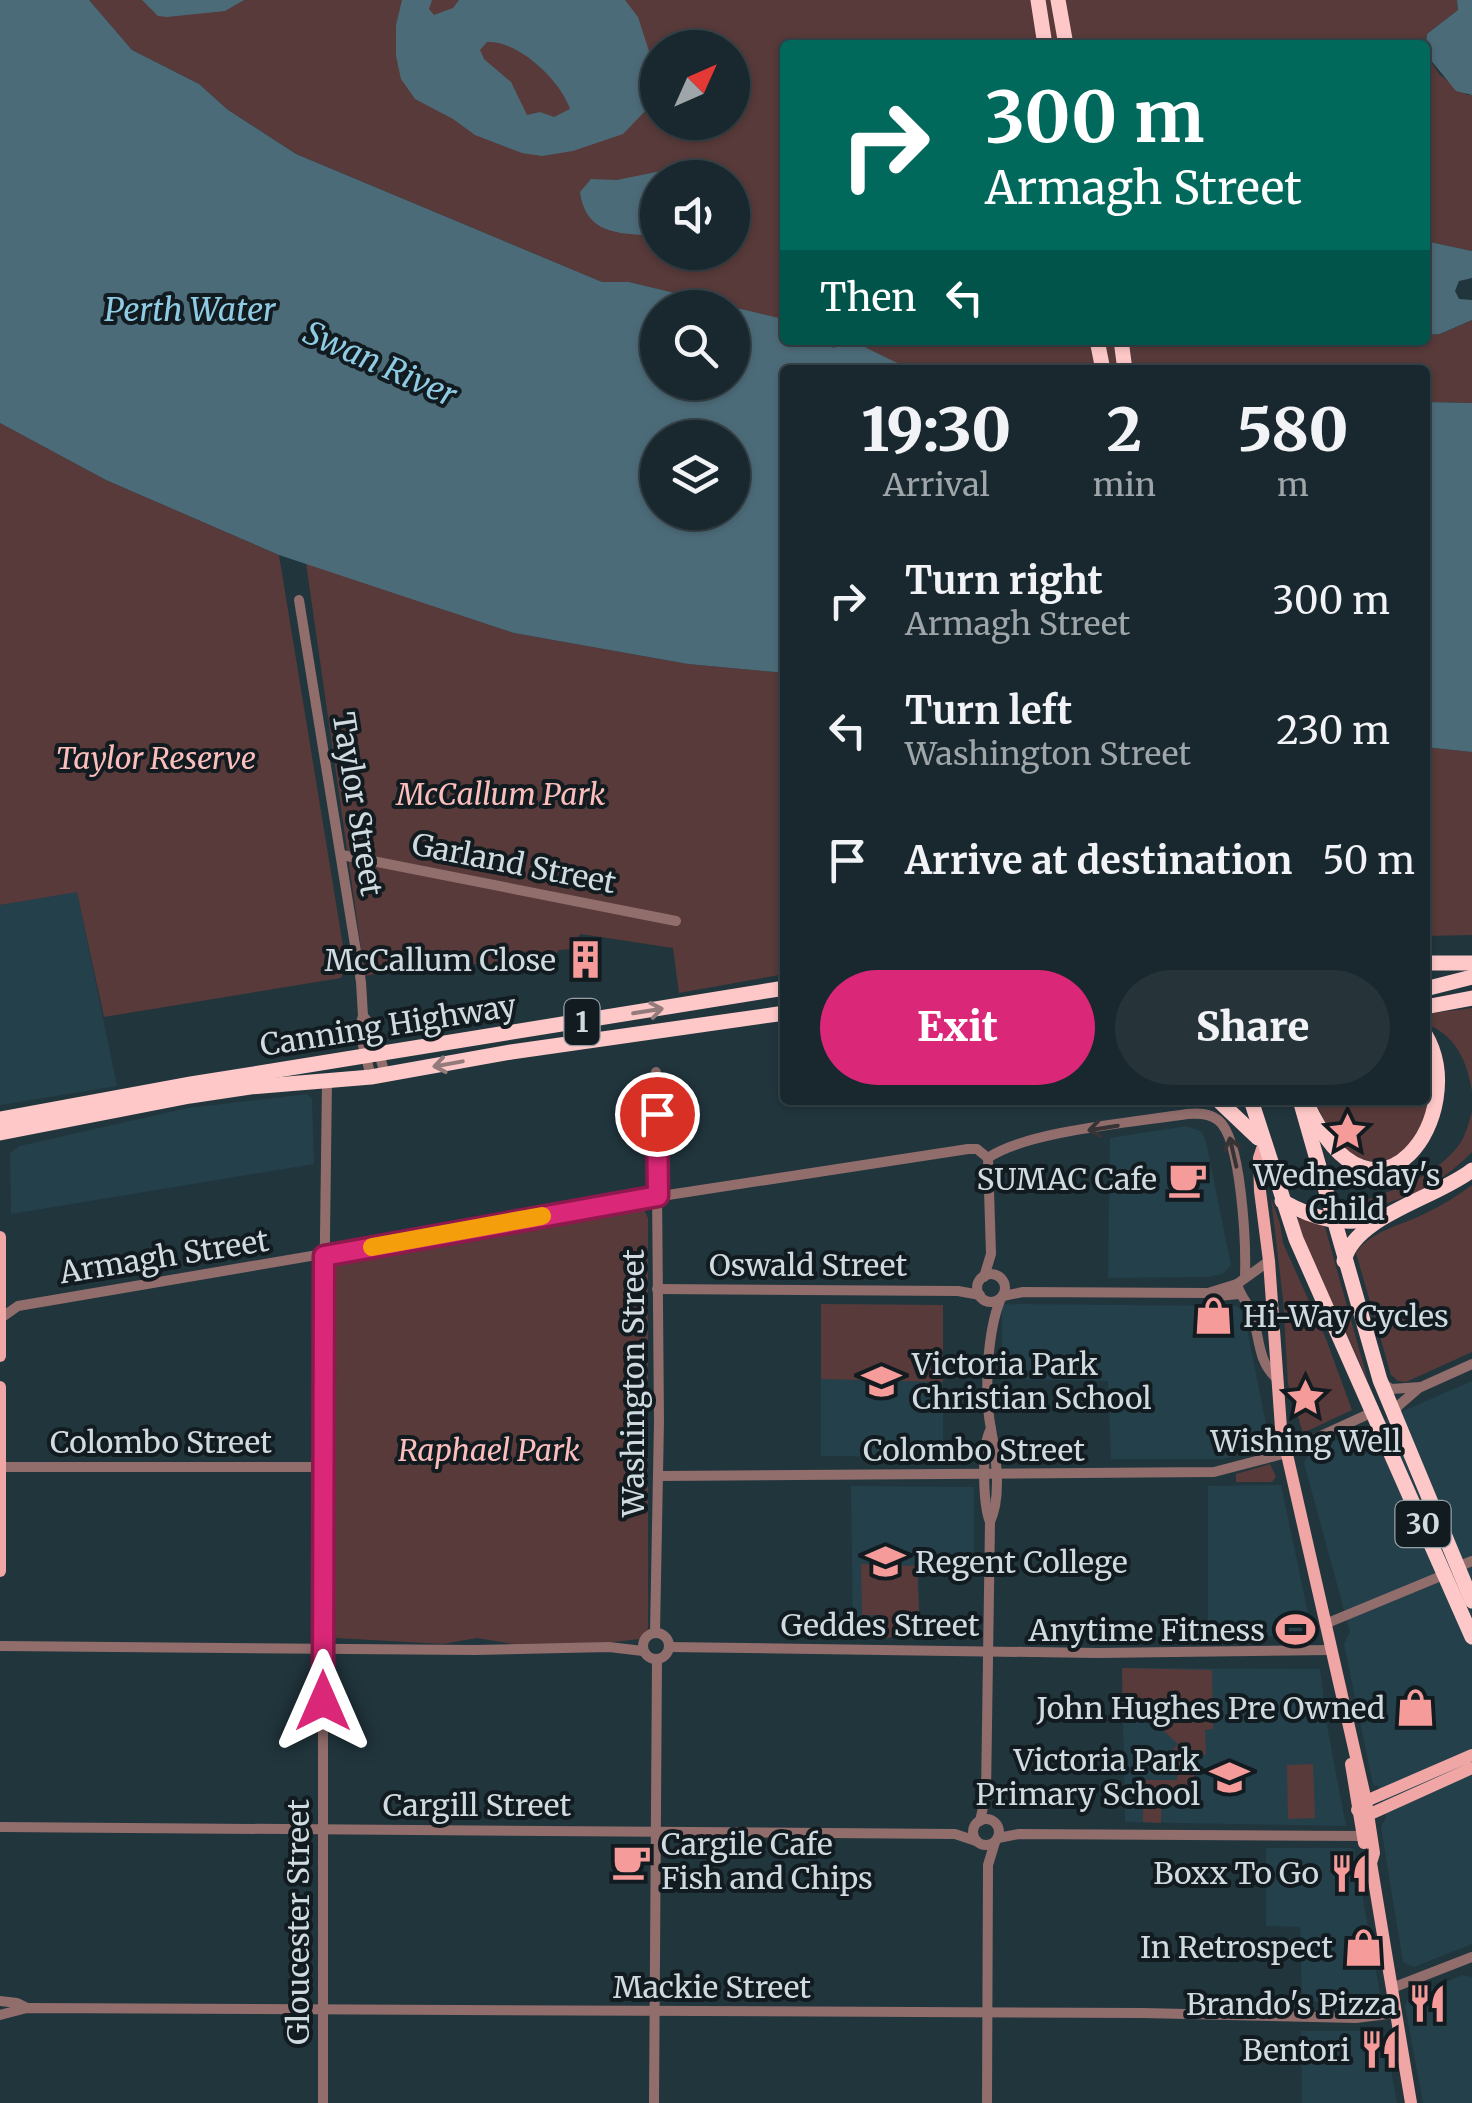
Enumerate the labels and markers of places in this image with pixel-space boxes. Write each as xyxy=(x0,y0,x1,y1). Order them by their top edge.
building icon: McCallum Close xyxy=(565,939,607,981)
place label: McCallum Close xyxy=(325,941,556,979)
pin xyxy=(615,1072,700,1157)
place icon: Wednesday's Child xyxy=(1326,1110,1368,1152)
place label: Wednesday's Child xyxy=(1253,1156,1440,1228)
cafe icon: SUMAC Cafe xyxy=(1166,1158,1208,1200)
place label: SUMAC Cafe xyxy=(976,1160,1157,1198)
shop icon: Hi-Way Cycles xyxy=(1192,1295,1234,1337)
place label: Hi-Way Cycles xyxy=(1243,1297,1449,1335)
place label: Victoria Park Christian School xyxy=(911,1345,1152,1417)
school or university icon: Victoria Park Christian School xyxy=(861,1360,903,1402)
place icon: Wishing Well xyxy=(1285,1376,1327,1418)
place label: Wishing Well xyxy=(1210,1422,1401,1460)
school or university icon: Regent College xyxy=(864,1541,906,1583)
place label: Regent College xyxy=(915,1543,1128,1581)
sports icon: Anytime Fitness xyxy=(1274,1609,1316,1651)
place label: Anytime Fitness xyxy=(1027,1611,1265,1649)
shop icon: John Hughes Pre Owned xyxy=(1394,1687,1436,1729)
place label: John Hughes Pre Owned xyxy=(1036,1689,1385,1727)
place label: Victoria Park Primary School xyxy=(975,1741,1200,1813)
school or university icon: Victoria Park Primary School xyxy=(1209,1756,1251,1798)
place label: Cargile Cafe Fish and Chips xyxy=(661,1825,873,1897)
cafe icon: Cargile Cafe Fish and Chips xyxy=(610,1840,652,1882)
restaurant icon: Boxx To Go xyxy=(1328,1852,1370,1894)
place label: Boxx To Go xyxy=(1153,1854,1319,1892)
shop icon: In Retrospect xyxy=(1342,1926,1384,1968)
place label: In Retrospect xyxy=(1140,1928,1333,1966)
restaurant icon: Brando's Pizza xyxy=(1406,1983,1448,2025)
place label: Brando's Pizza xyxy=(1186,1985,1397,2023)
restaurant icon: Bentori xyxy=(1359,2029,1401,2071)
place label: Bentori xyxy=(1242,2031,1350,2069)

